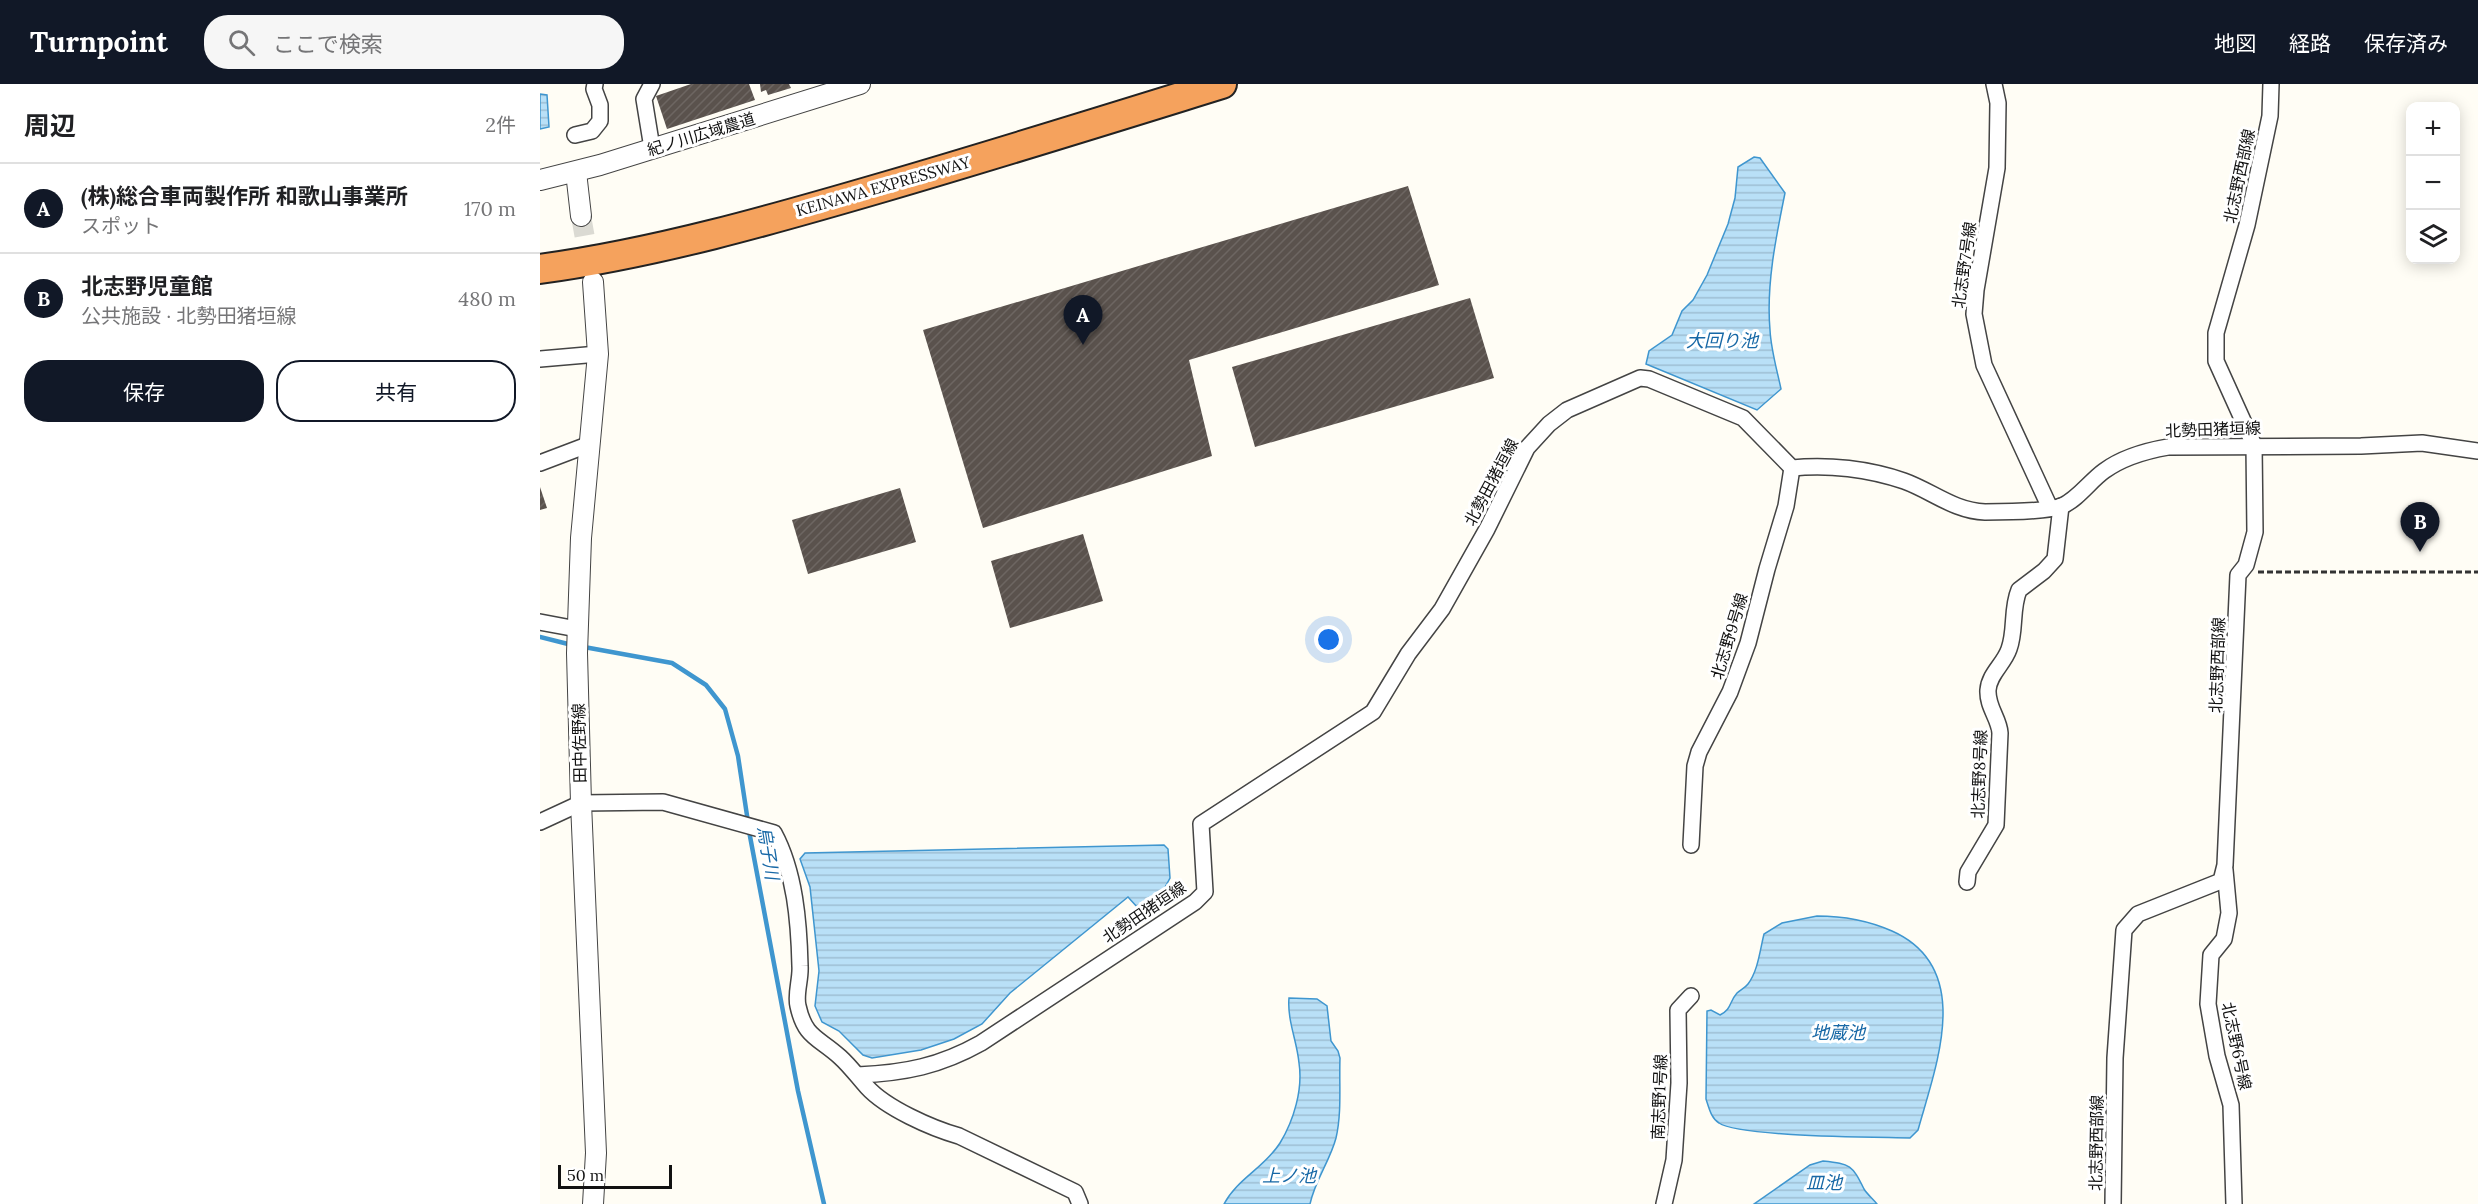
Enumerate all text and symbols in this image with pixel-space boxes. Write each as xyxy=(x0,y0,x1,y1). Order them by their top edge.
search box xyxy=(204,15,624,69)
text: Turnpoint xyxy=(30,24,168,60)
icon: search xyxy=(225,26,258,59)
text: ここで検索 xyxy=(273,30,383,58)
text: 地図 xyxy=(2214,30,2256,57)
text: 経路 xyxy=(2289,30,2331,57)
text: 保存済み xyxy=(2364,30,2448,57)
map controls xyxy=(2406,102,2460,264)
button: + xyxy=(2406,102,2460,156)
street label: 紀ノ川広域農道 xyxy=(645,108,757,160)
text: 周辺 xyxy=(24,109,76,142)
text: 2件 xyxy=(485,112,516,137)
street label: 北志野西部線 xyxy=(2219,127,2259,225)
street label: KEINAWA EXPRESSWAY xyxy=(794,151,973,220)
button: − xyxy=(2406,156,2460,210)
text: (株)総合車両製作所 和歌山事業所 xyxy=(81,182,408,210)
text: A xyxy=(37,196,50,221)
text: 170 m xyxy=(464,196,516,221)
button: layers xyxy=(2406,210,2460,264)
text: スポット xyxy=(81,213,161,238)
street label: 北志野7号線 xyxy=(1948,220,1980,310)
text: 北志野児童館 xyxy=(81,272,213,300)
text: B xyxy=(37,286,50,311)
text: 480 m xyxy=(458,286,516,311)
pin: A xyxy=(1064,296,1102,345)
text: 公共施設 · 北勢田猪垣線 xyxy=(81,303,297,328)
water label: 大回り池 xyxy=(1686,329,1760,352)
button: 保存 xyxy=(24,360,264,422)
button: 共有 xyxy=(276,360,516,422)
street label: 北勢田猪垣線 xyxy=(2165,417,2261,441)
street label: 北勢田猪垣線 xyxy=(1460,435,1522,529)
pin: B xyxy=(2400,502,2440,552)
street label: 北志野9号線 xyxy=(1706,590,1752,682)
street label: 北志野西部線 xyxy=(2205,617,2229,713)
your location xyxy=(1314,625,1343,654)
street label: 田中佐野線 xyxy=(568,703,590,783)
street label: 北志野8号線 xyxy=(1967,729,1991,819)
water label: 烏子川 xyxy=(753,824,784,883)
street label: 北勢田猪垣線 xyxy=(1099,877,1189,947)
street label: 北志野6号線 xyxy=(2218,1000,2256,1092)
water label: 地蔵池 xyxy=(1811,1021,1867,1044)
street label: 南志野1号線 xyxy=(1648,1054,1670,1140)
street label: 北志野西部線 xyxy=(2085,1095,2107,1191)
scale bar xyxy=(558,1162,672,1190)
water label: 上ノ池 xyxy=(1262,1164,1318,1187)
text: 50 m xyxy=(567,1165,604,1185)
water label: 皿池 xyxy=(1806,1171,1844,1194)

